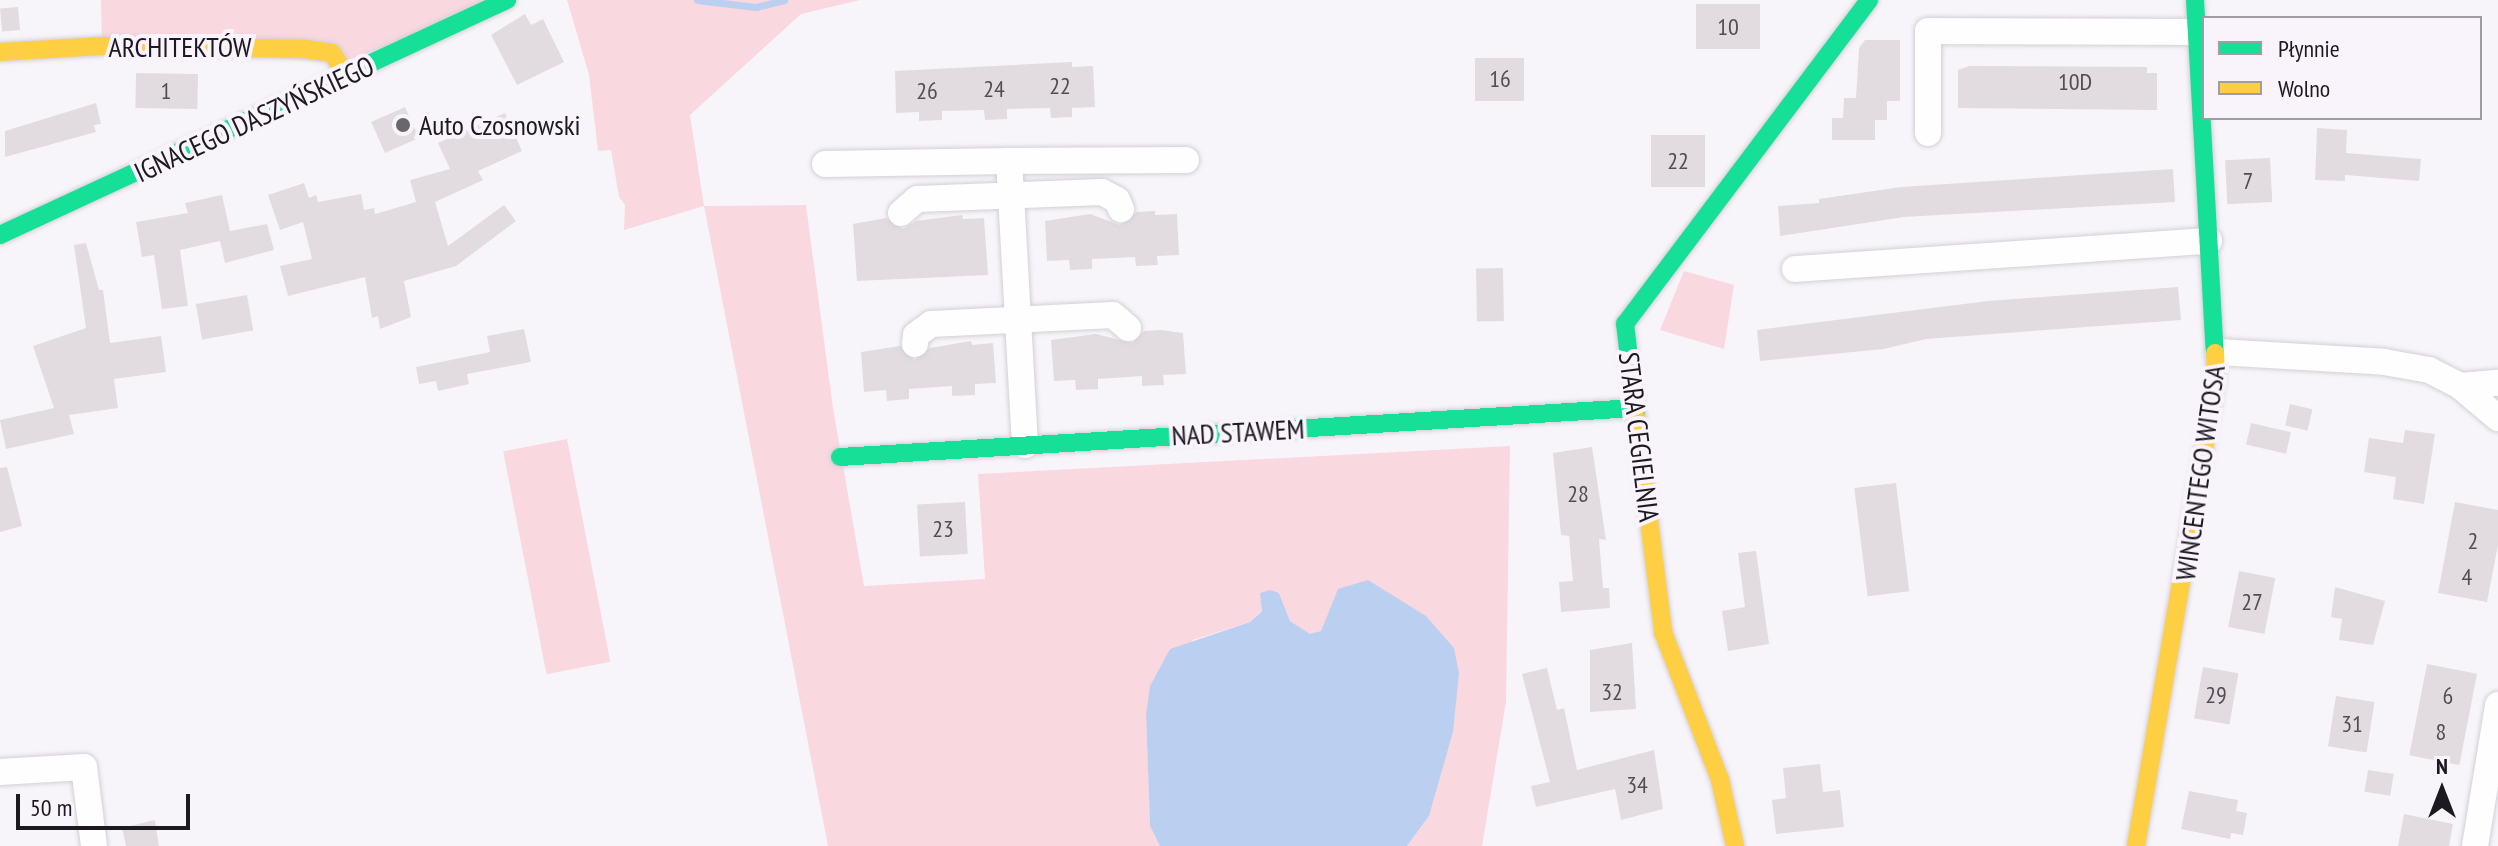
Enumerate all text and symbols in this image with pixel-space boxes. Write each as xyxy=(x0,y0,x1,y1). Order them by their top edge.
house number: 10 xyxy=(1717,13,1739,41)
legend xyxy=(2202,16,2482,120)
street label: ARCHITEKTÓW xyxy=(109,30,251,64)
text: Płynnie xyxy=(2278,33,2340,64)
street label: IGNACEGO DASZYŃSKIEGO xyxy=(129,49,379,189)
house number: 16 xyxy=(1489,65,1511,93)
house number: 10D xyxy=(2058,68,2092,96)
house number: 22 xyxy=(1049,72,1071,100)
text: Wolno xyxy=(2278,73,2330,104)
house number: 24 xyxy=(983,75,1005,103)
house number: 1 xyxy=(161,77,171,105)
house number: 26 xyxy=(916,77,938,105)
place label: Auto Czosnowski xyxy=(419,108,581,142)
marker: Auto Czosnowski xyxy=(394,116,412,134)
house number: 22 xyxy=(1667,147,1689,175)
house number: 7 xyxy=(2243,167,2253,195)
street label: STARA CEGIELNIA xyxy=(1612,350,1666,524)
street label: WINCENTEGO WITOSA xyxy=(2168,363,2232,583)
street label: NAD STAWEM xyxy=(1171,412,1305,452)
house number: 28 xyxy=(1567,480,1589,508)
house number: 23 xyxy=(932,515,954,543)
house number: 2 xyxy=(2468,527,2478,555)
house number: 4 xyxy=(2462,563,2472,591)
house number: 27 xyxy=(2241,588,2263,616)
house number: 32 xyxy=(1601,678,1623,706)
house number: 29 xyxy=(2205,681,2227,709)
house number: 6 xyxy=(2443,682,2453,710)
house number: 31 xyxy=(2341,710,2363,738)
house number: 8 xyxy=(2436,718,2446,746)
north arrow xyxy=(2402,750,2482,830)
text: N xyxy=(2436,752,2448,780)
house number: 34 xyxy=(1626,771,1648,799)
scale bar xyxy=(20,778,194,828)
text: 50 m xyxy=(30,792,72,823)

